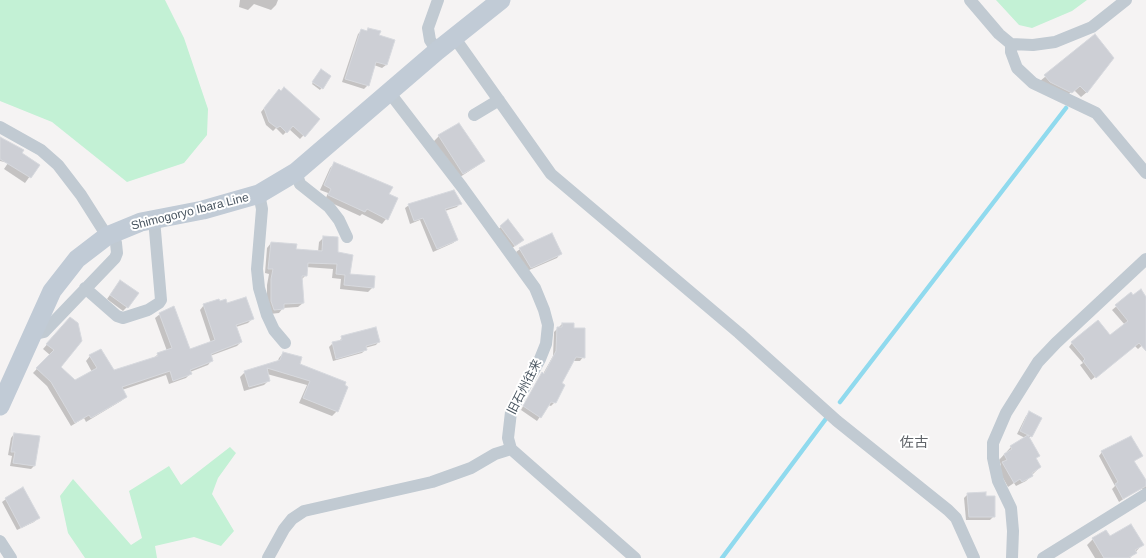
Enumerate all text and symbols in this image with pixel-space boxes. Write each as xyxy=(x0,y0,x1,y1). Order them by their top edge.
street label: Shimogoryo Ibara Line xyxy=(130,190,250,234)
street label: 旧石州往来 xyxy=(505,357,545,417)
district label: 佐古 xyxy=(900,435,928,451)

